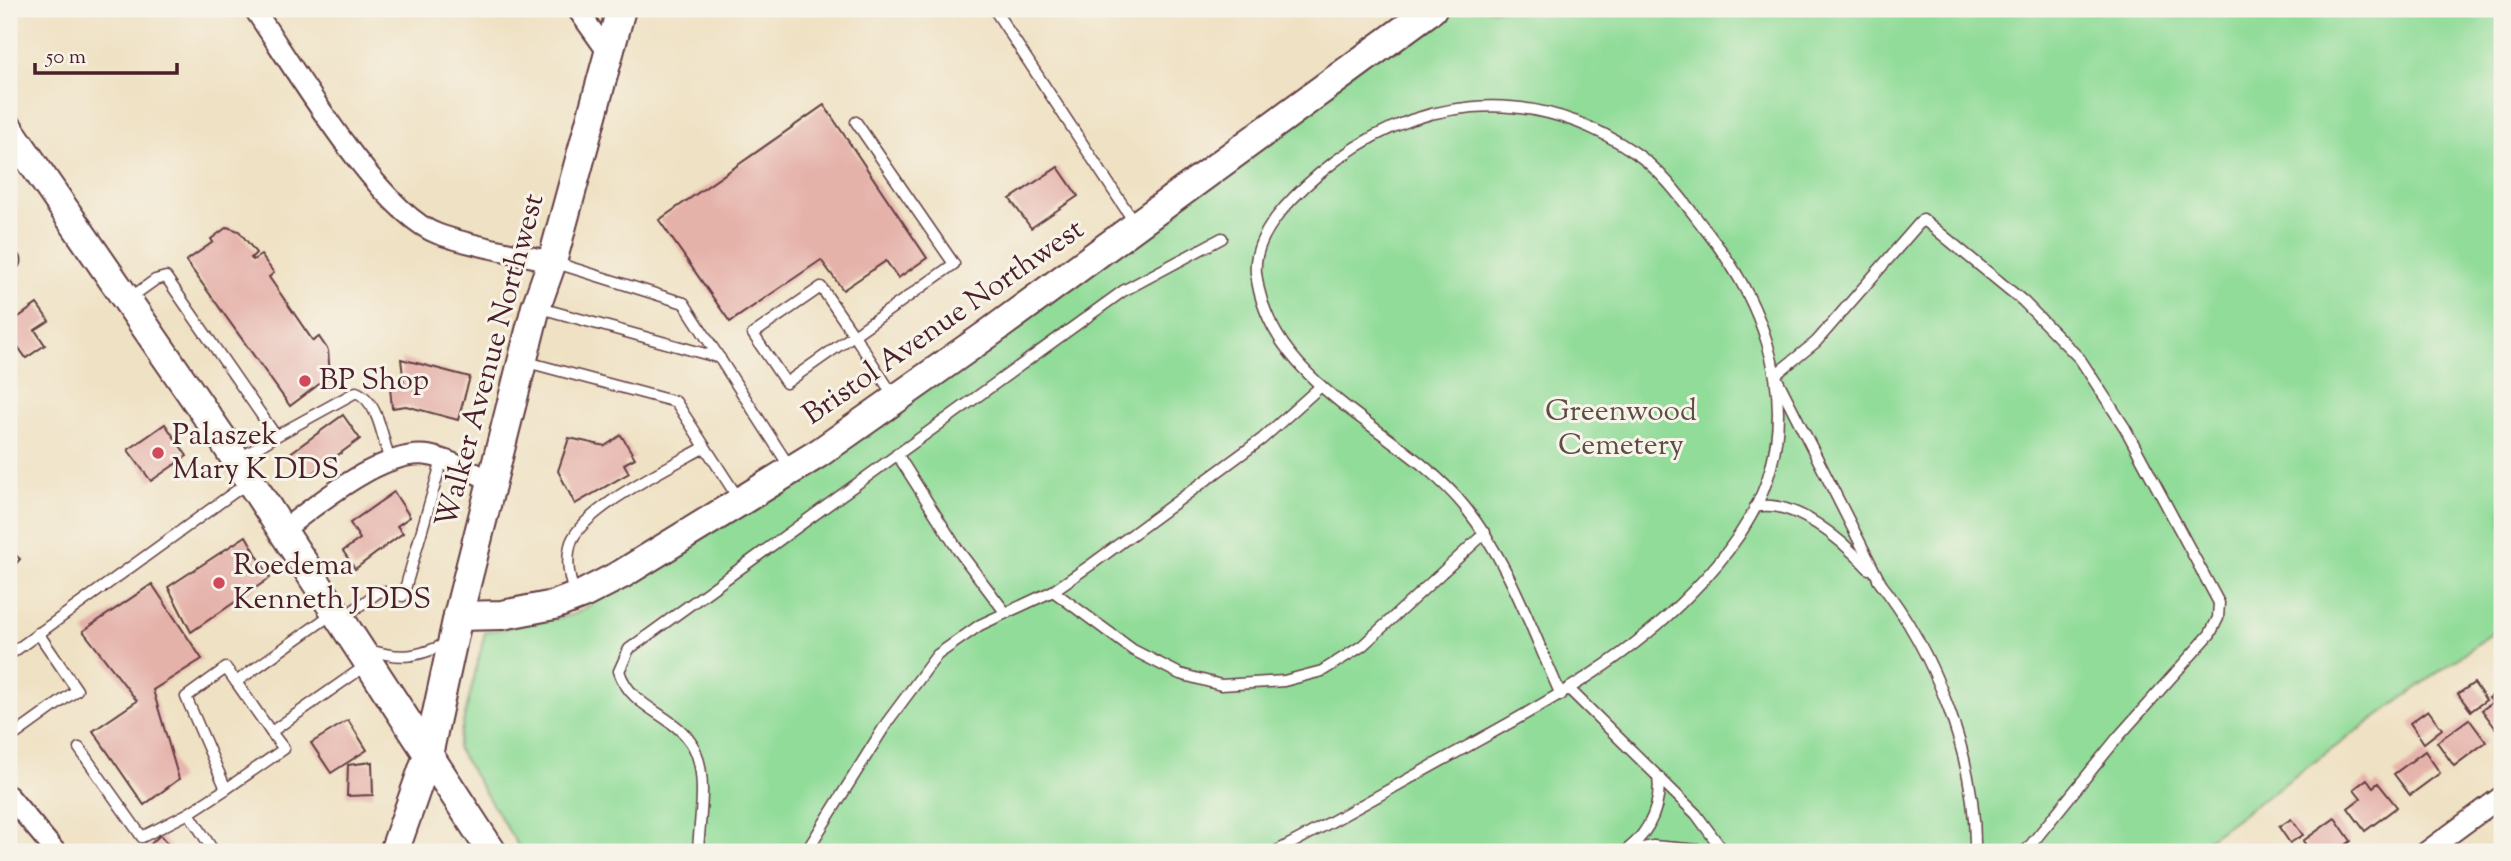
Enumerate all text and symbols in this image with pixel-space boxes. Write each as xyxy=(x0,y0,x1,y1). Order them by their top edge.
scale bar xyxy=(35,32,177,76)
text: 50 m xyxy=(45,43,86,73)
street label: Walker Avenue Northwest xyxy=(426,189,556,533)
street label: Bristol Avenue Northwest xyxy=(795,209,1093,437)
place label: BP Shop xyxy=(319,360,429,403)
marker: BP Shop xyxy=(297,373,313,389)
park label: Greenwood Cemetery xyxy=(1545,391,1697,468)
place label: Palaszek Mary K DDS xyxy=(172,415,339,492)
marker: Palaszek Mary K DDS xyxy=(150,445,166,461)
place label: Roedema Kenneth J DDS xyxy=(233,545,431,622)
marker: Roedema Kenneth J DDS xyxy=(211,575,227,591)

